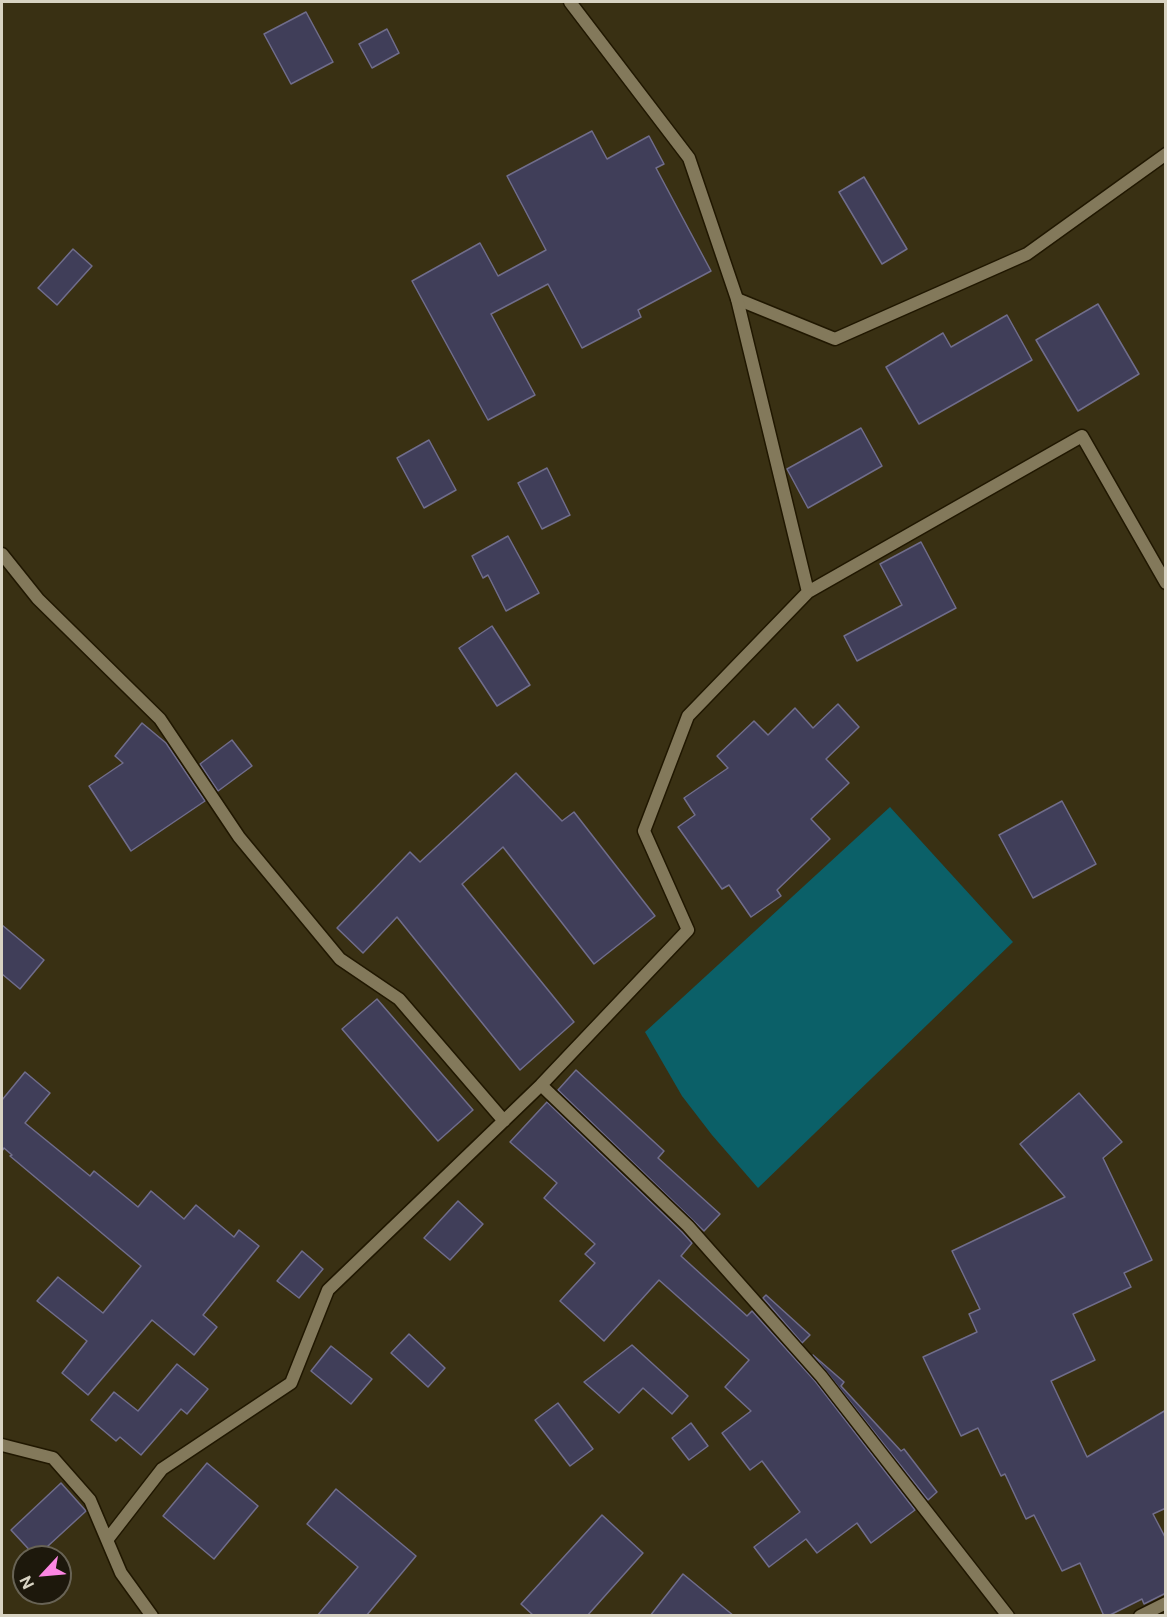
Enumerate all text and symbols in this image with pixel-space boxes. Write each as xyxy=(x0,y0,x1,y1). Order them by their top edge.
north arrow xyxy=(12,1545,72,1605)
text: N xyxy=(16,1572,38,1592)

